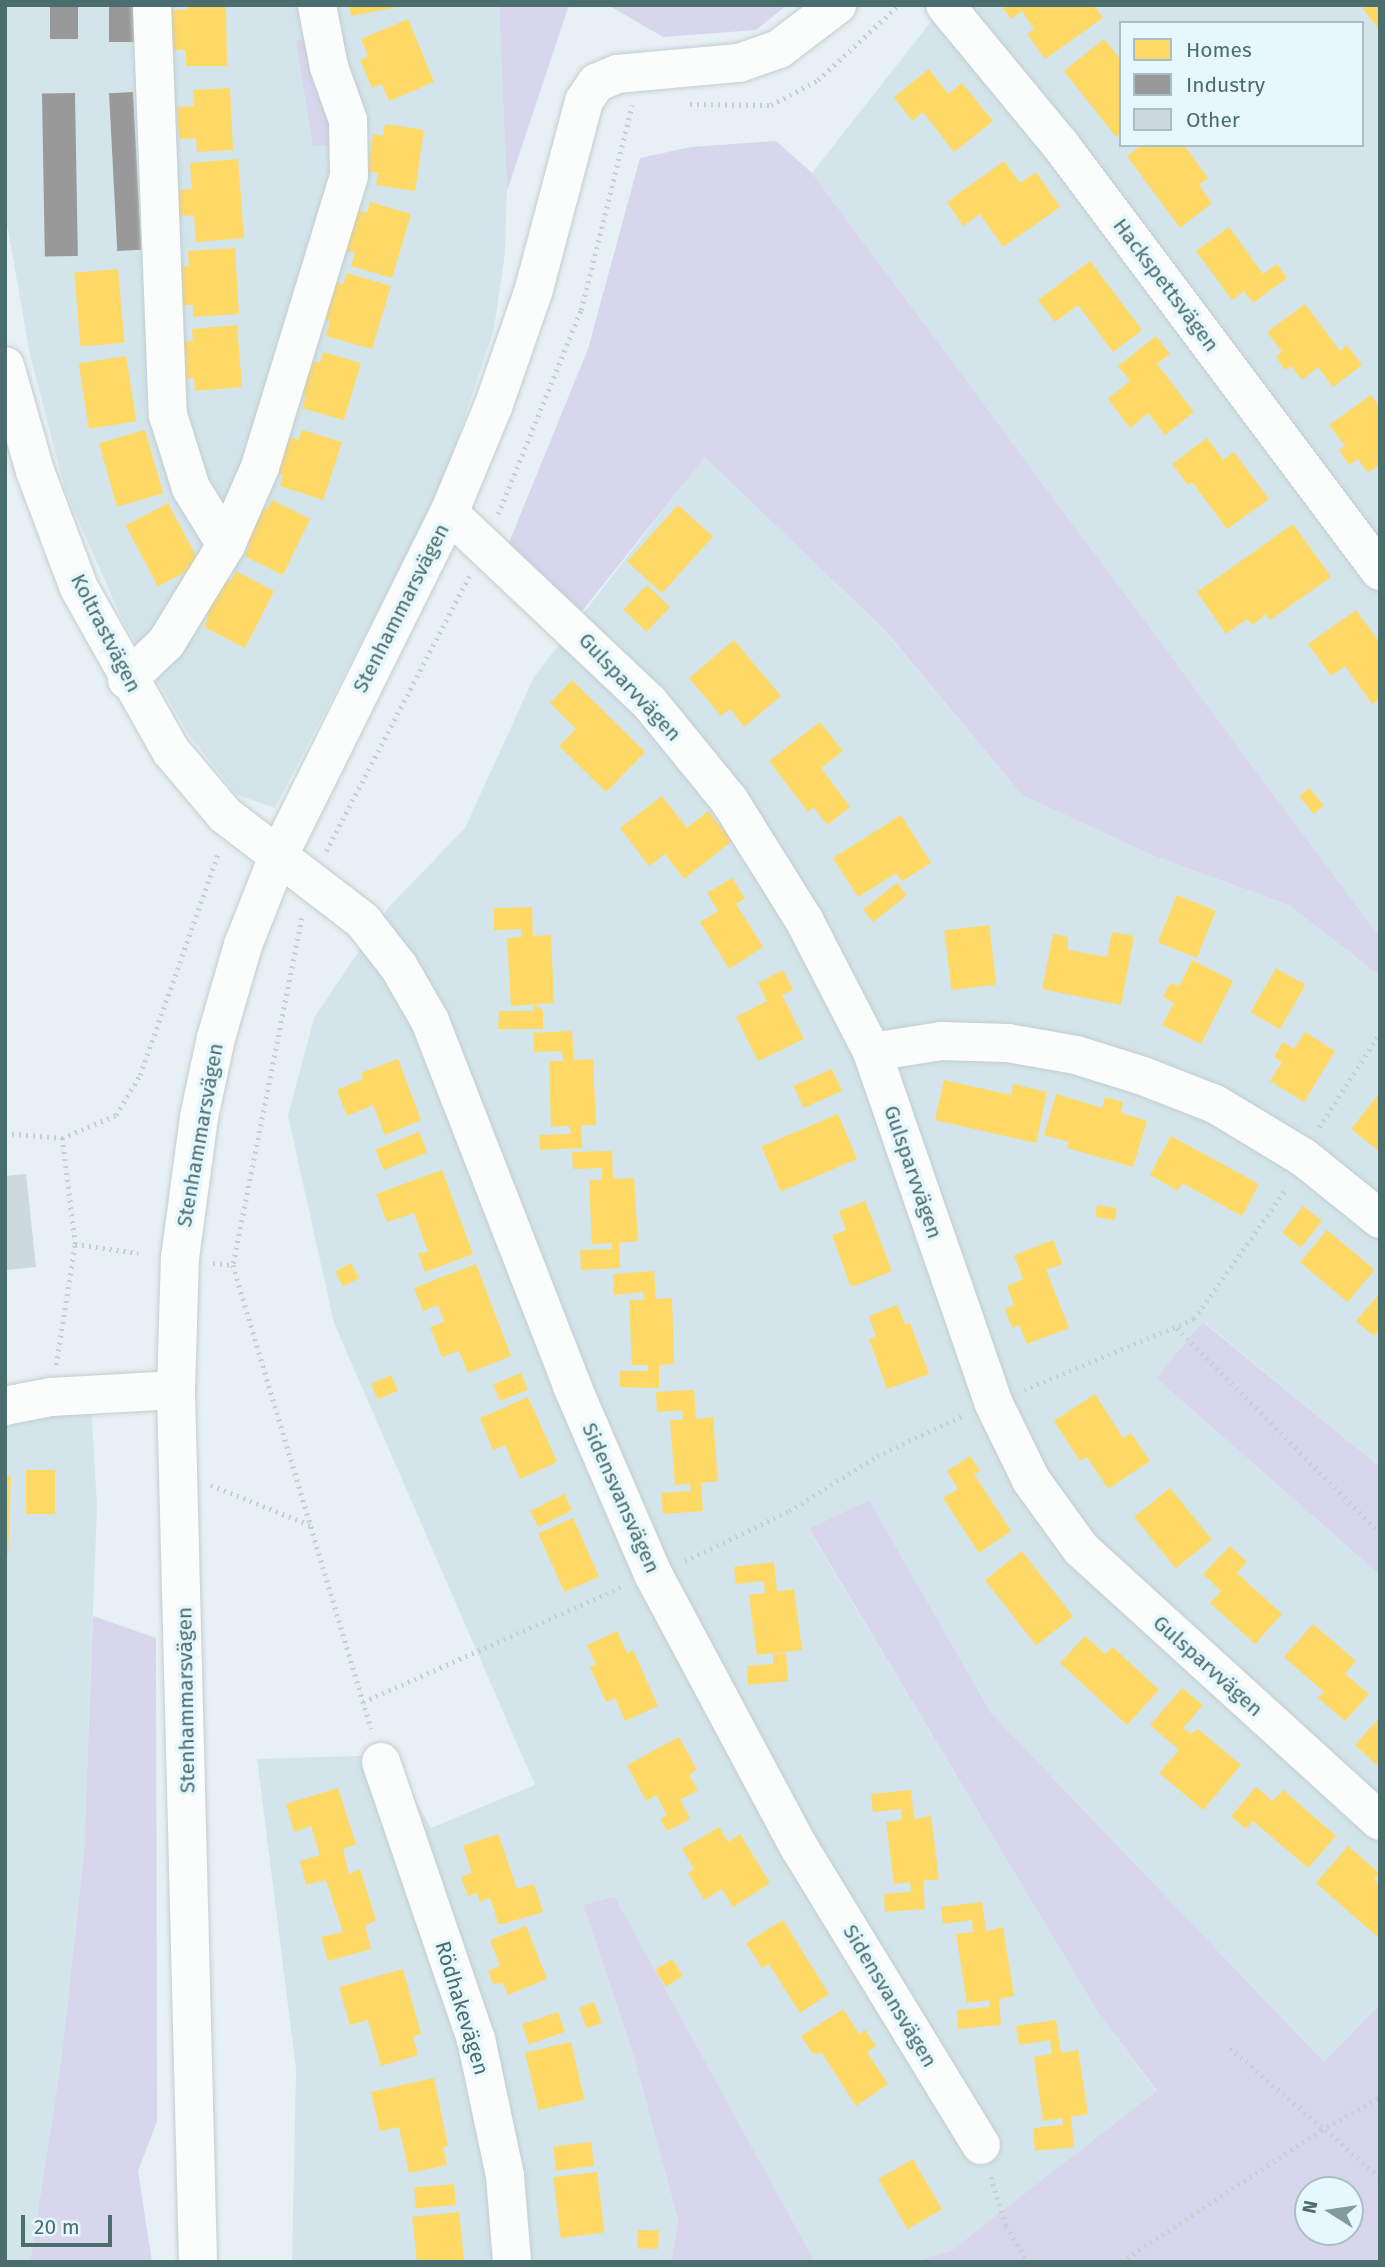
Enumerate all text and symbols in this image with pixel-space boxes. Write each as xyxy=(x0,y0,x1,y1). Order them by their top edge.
legend xyxy=(1119,21,1364,147)
text: Homes xyxy=(1186,37,1252,63)
text: Industry xyxy=(1186,72,1265,98)
text: Other xyxy=(1186,107,1240,133)
street label: Hackspettsvägen xyxy=(1108,213,1224,357)
street label: Stenhammarsvägen xyxy=(347,519,455,697)
street label: Koltrastvägen xyxy=(65,570,147,696)
street label: Gulsparvvägen xyxy=(573,628,687,746)
street label: Stenhammarsvägen xyxy=(171,1041,229,1229)
street label: Gulsparvvägen xyxy=(878,1102,948,1242)
street label: Sidensvansvägen xyxy=(577,1419,665,1577)
street label: Stenhammarsvägen xyxy=(172,1607,200,1793)
street label: Gulsparvvägen xyxy=(1148,1610,1268,1722)
street label: Sidensvansvägen xyxy=(838,1920,942,2072)
street label: Rödhakevägen xyxy=(430,1938,494,2078)
north arrow xyxy=(1294,2176,1364,2246)
text: N xyxy=(1297,2198,1322,2216)
scale bar xyxy=(24,2200,116,2244)
text: 20 m xyxy=(34,2214,80,2240)

